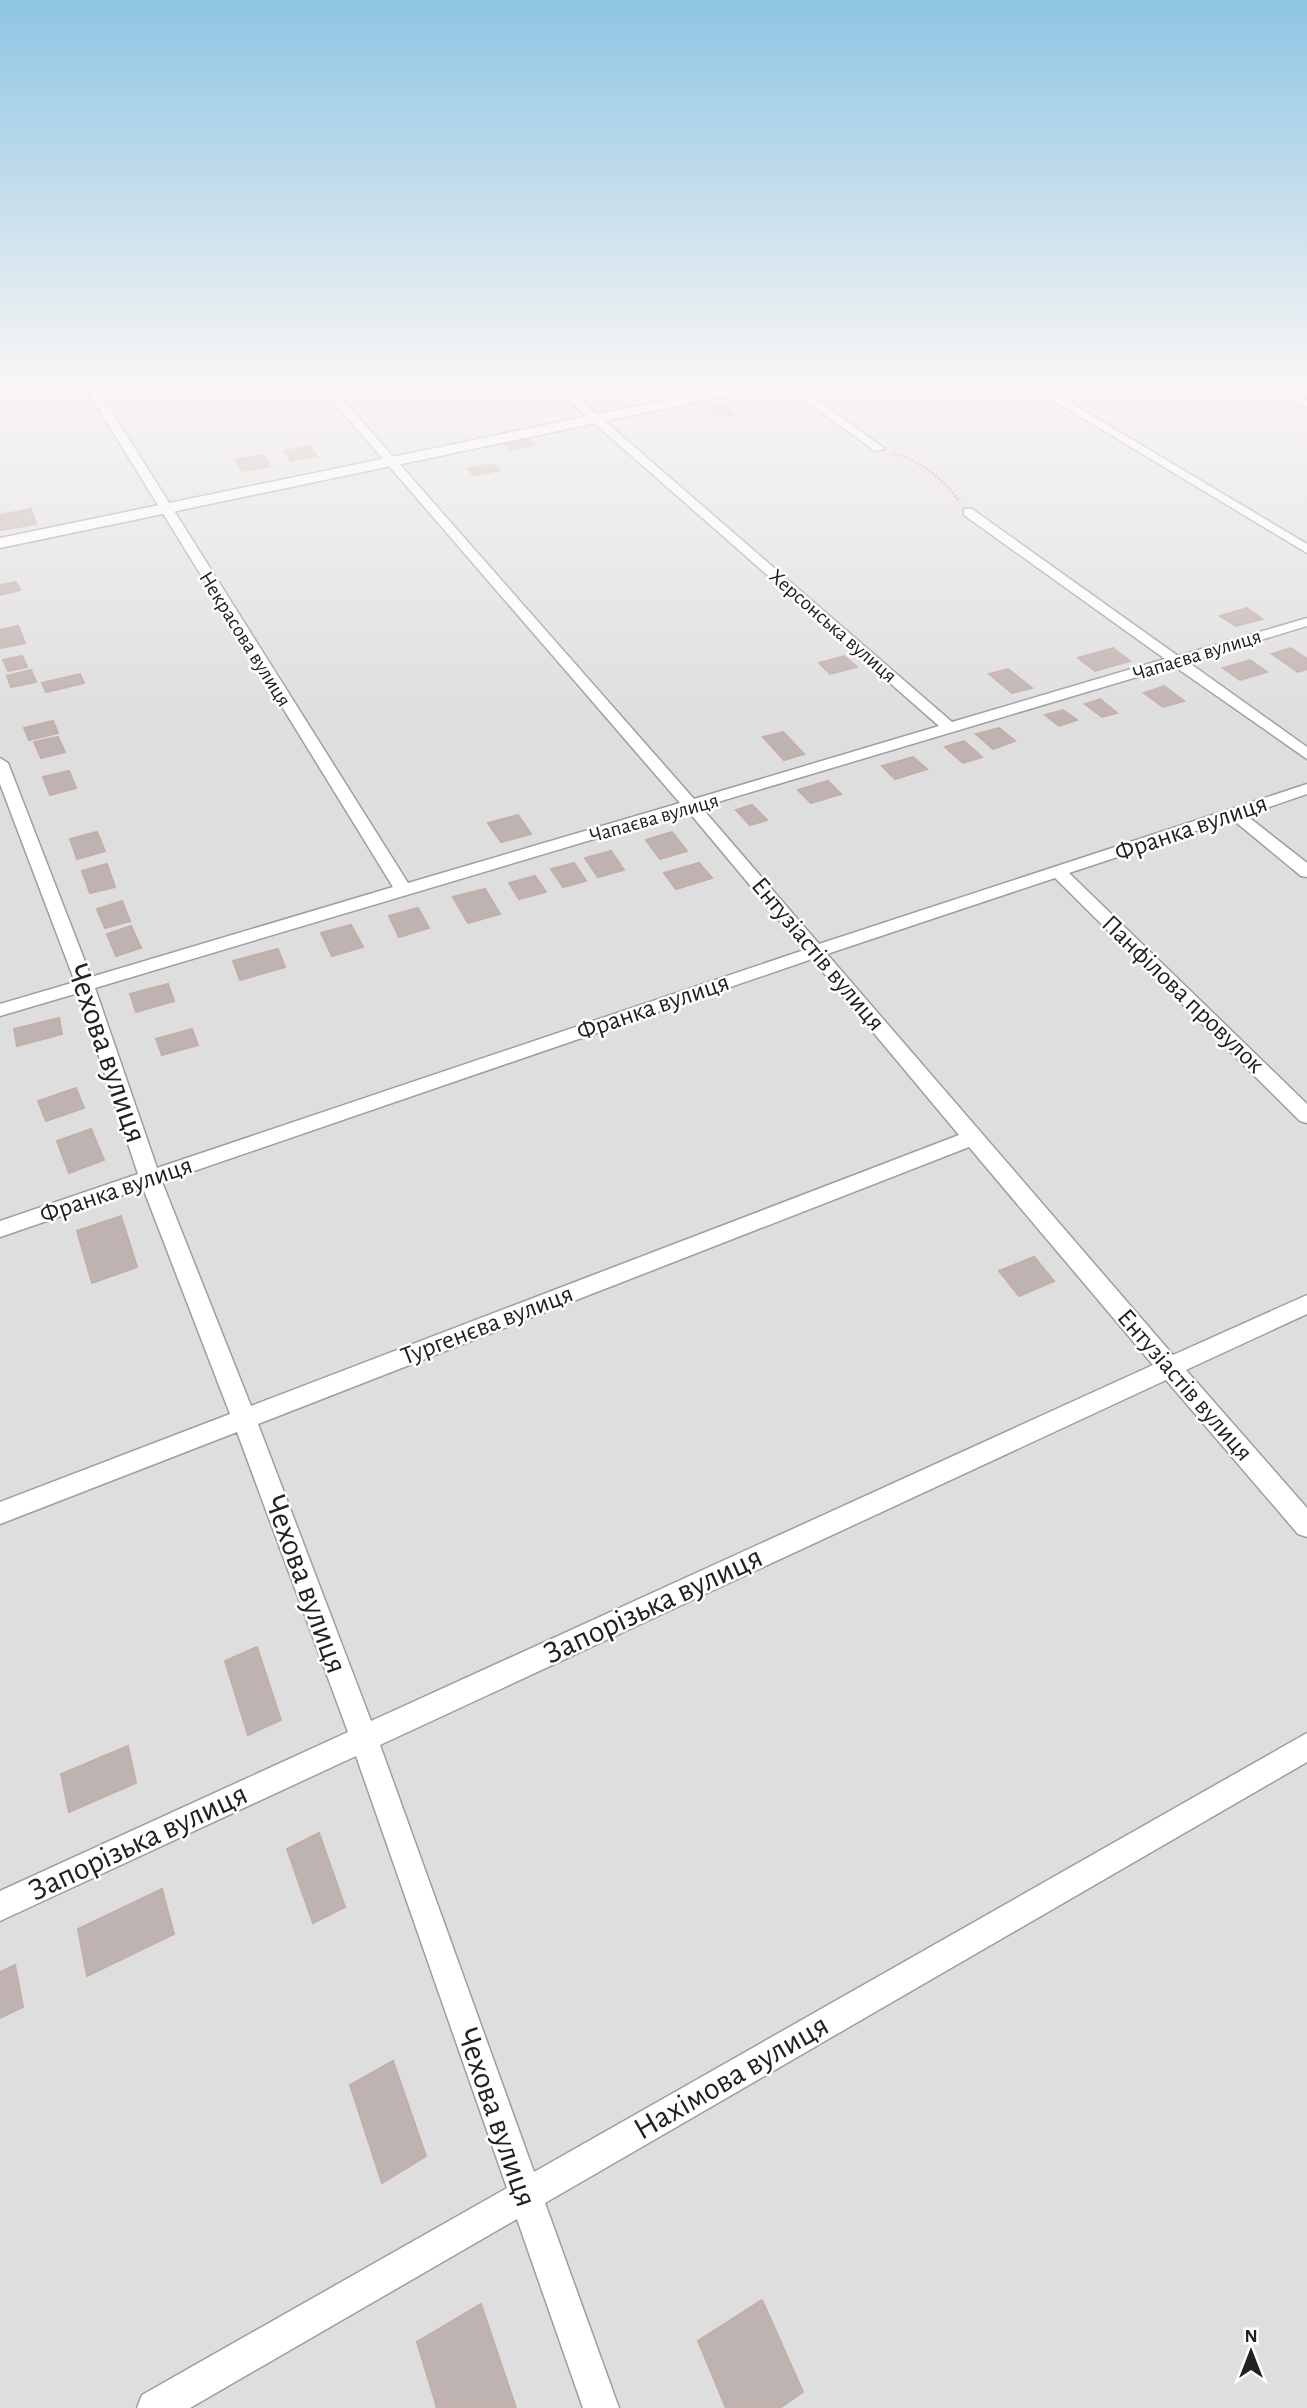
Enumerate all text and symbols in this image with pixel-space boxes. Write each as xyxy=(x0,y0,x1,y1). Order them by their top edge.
street label: Херсонська вулиця xyxy=(765,565,901,687)
street label: Некрасова вулиця xyxy=(195,568,295,710)
street label: Чапаєва вулиця xyxy=(1130,625,1264,685)
street label: Чапаєва вулиця xyxy=(587,790,721,846)
street label: Франка вулиця xyxy=(1111,790,1271,866)
street label: Ентузіастів вулиця xyxy=(746,872,890,1036)
street label: Панфілова провулок xyxy=(1097,910,1269,1078)
street label: Чехова вулиця xyxy=(61,959,153,1147)
street label: Франка вулиця xyxy=(573,969,733,1045)
street label: Франка вулиця xyxy=(36,1152,196,1228)
street label: Тургенєва вулиця xyxy=(397,1280,577,1370)
street label: Ентузіастів вулиця xyxy=(1112,1304,1258,1466)
street label: Чехова вулиця xyxy=(259,1490,353,1678)
street label: Запорізька вулиця xyxy=(539,1540,767,1670)
street label: Запорізька вулиця xyxy=(24,1777,252,1907)
street label: Нахімова вулиця xyxy=(628,2008,834,2146)
street label: Чехова вулиця xyxy=(451,2023,543,2211)
north arrow xyxy=(1216,2317,1286,2387)
text: N xyxy=(1244,2327,1258,2346)

